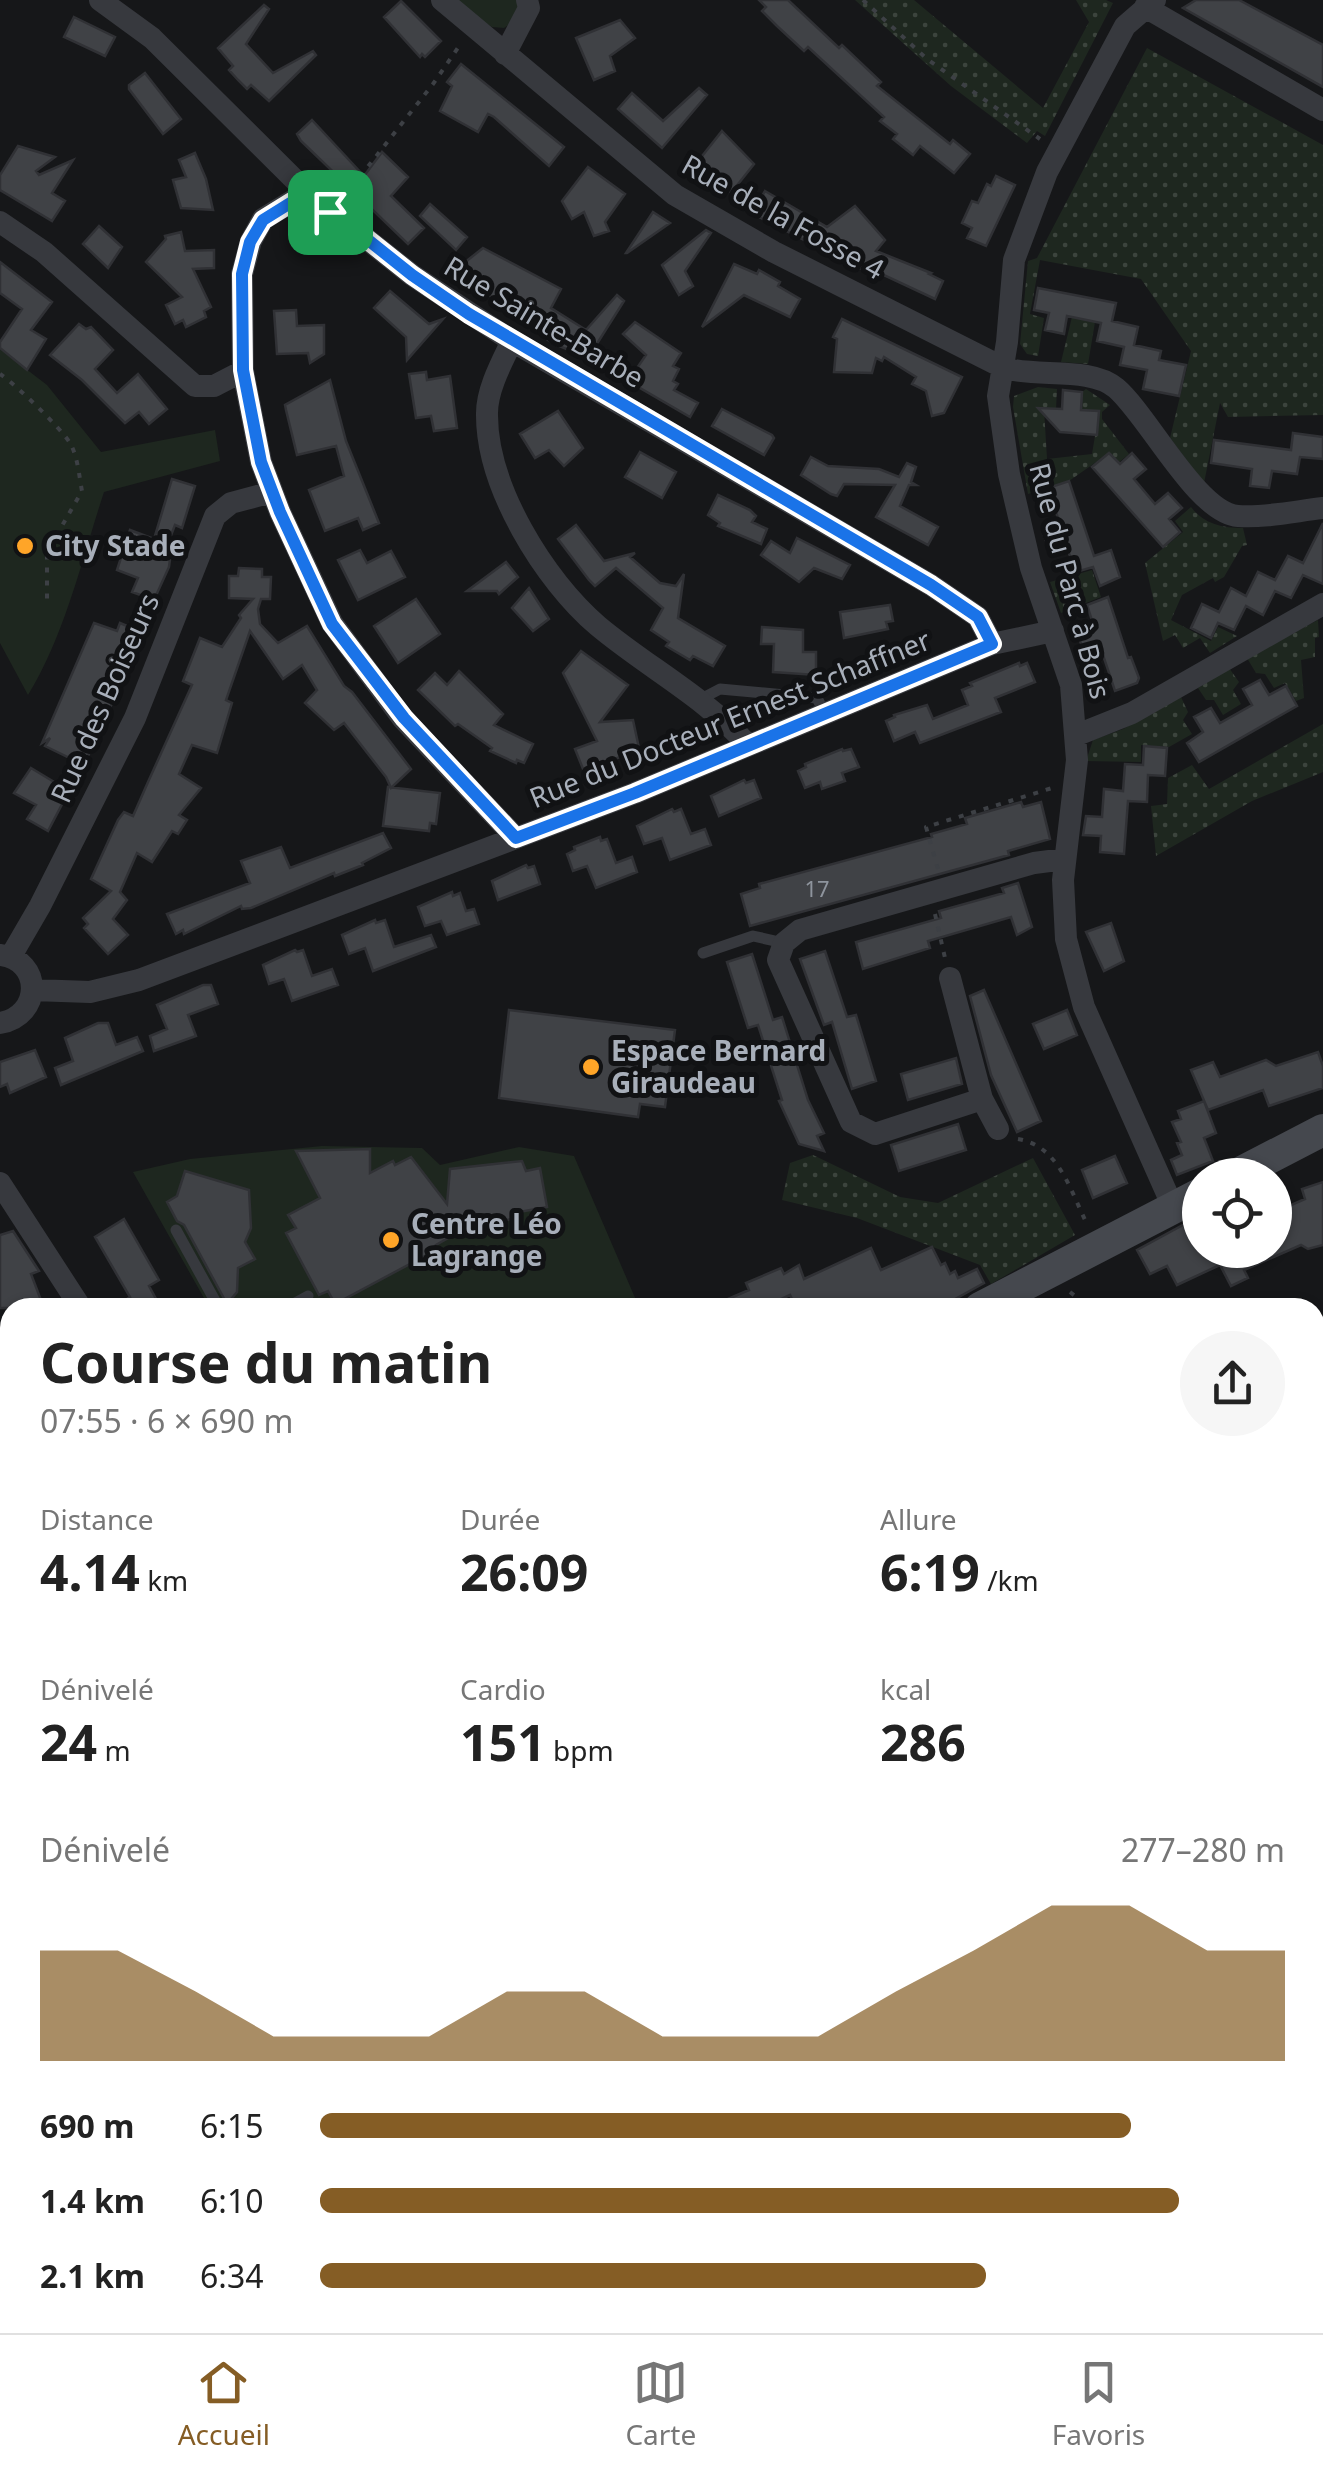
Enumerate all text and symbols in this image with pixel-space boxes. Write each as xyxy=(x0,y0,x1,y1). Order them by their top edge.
street label: Rue de la Fosse 4 xyxy=(676,145,891,287)
pin xyxy=(288,170,373,255)
icon: arrive xyxy=(303,185,358,240)
street label: Rue Sainte-Barbe xyxy=(438,246,652,396)
street label: Rue du Parc à Bois xyxy=(1021,459,1121,703)
place label: City Stade xyxy=(45,526,186,564)
marker: City Stade xyxy=(14,535,36,557)
street label: Rue des Boiseurs xyxy=(41,587,167,808)
street label: Rue du Docteur Ernest Schaffner xyxy=(524,620,936,816)
house number: 17 xyxy=(804,873,830,903)
place label: Espace Bernard Giraudeau xyxy=(611,1031,826,1101)
marker: Espace Bernard Giraudeau xyxy=(580,1056,602,1078)
map controls xyxy=(1182,1158,1292,1268)
button: locate xyxy=(1182,1158,1292,1268)
place label: Centre Léo Lagrange xyxy=(411,1204,562,1274)
marker: Centre Léo Lagrange xyxy=(380,1229,402,1251)
text: Course du matin xyxy=(40,1324,492,1399)
button: share xyxy=(1180,1331,1285,1436)
text: 07:55 · 6 × 690 m xyxy=(40,1399,293,1442)
text: Distance xyxy=(40,1500,153,1538)
text: Durée xyxy=(460,1500,540,1538)
text: Allure xyxy=(880,1500,956,1538)
text: 4.14 xyxy=(40,1538,140,1606)
text: 26:09 xyxy=(460,1538,588,1606)
text: 6:19 xyxy=(880,1538,980,1606)
text: km xyxy=(140,1561,188,1599)
text: /km xyxy=(980,1561,1039,1599)
text: Dénivelé xyxy=(40,1670,154,1708)
text: Cardio xyxy=(460,1670,546,1708)
text: kcal xyxy=(880,1670,931,1708)
text: 24 xyxy=(40,1708,97,1776)
text: 151 xyxy=(460,1708,546,1776)
text: 286 xyxy=(880,1708,966,1776)
text: m xyxy=(97,1731,131,1769)
text: bpm xyxy=(546,1731,614,1769)
text: Dénivelé xyxy=(40,1828,170,1871)
text: 277–280 m xyxy=(1121,1828,1285,1871)
text: 690 m xyxy=(40,2104,134,2147)
text: 6:15 xyxy=(200,2104,264,2147)
text: 1.4 km xyxy=(40,2179,145,2222)
text: 6:10 xyxy=(200,2179,264,2222)
text: 2.1 km xyxy=(40,2254,145,2297)
text: 6:34 xyxy=(200,2254,264,2297)
tab: Accueil xyxy=(178,2355,270,2453)
tab: Carte xyxy=(625,2355,696,2453)
tab: Favoris xyxy=(1052,2355,1145,2453)

